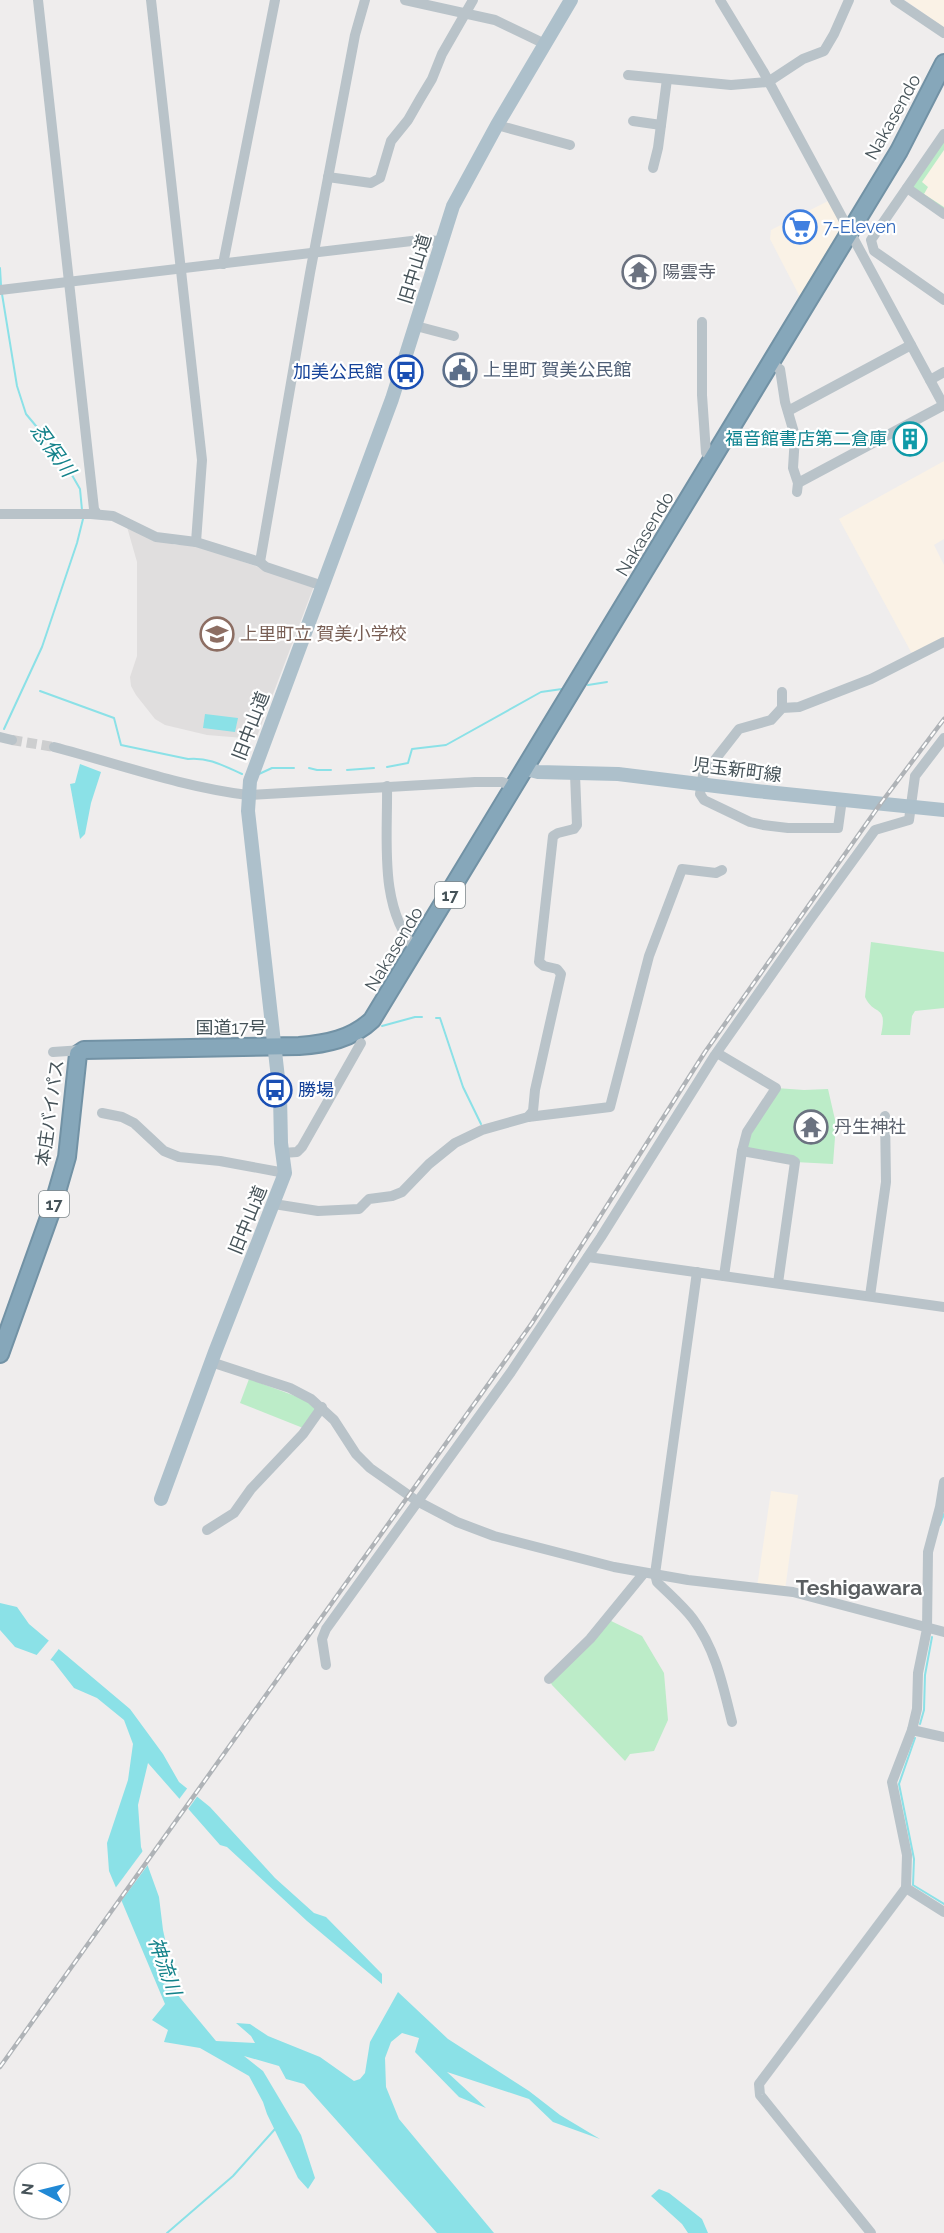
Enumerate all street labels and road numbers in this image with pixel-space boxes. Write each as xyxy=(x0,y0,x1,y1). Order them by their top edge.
street label: Nakasendo xyxy=(860,70,925,163)
street label: 旧中山道 xyxy=(394,231,435,306)
street label: Nakasendo xyxy=(611,488,678,580)
street label: 旧中山道 xyxy=(228,688,273,763)
street label: 児玉新町線 xyxy=(691,754,783,785)
road number: 17 xyxy=(435,882,465,908)
street label: Nakasendo xyxy=(360,903,427,995)
street label: 国道17号 xyxy=(195,1017,267,1038)
street label: 本庄バイパス xyxy=(32,1058,67,1168)
street label: 旧中山道 xyxy=(224,1183,271,1257)
road number: 17 xyxy=(39,1191,69,1217)

